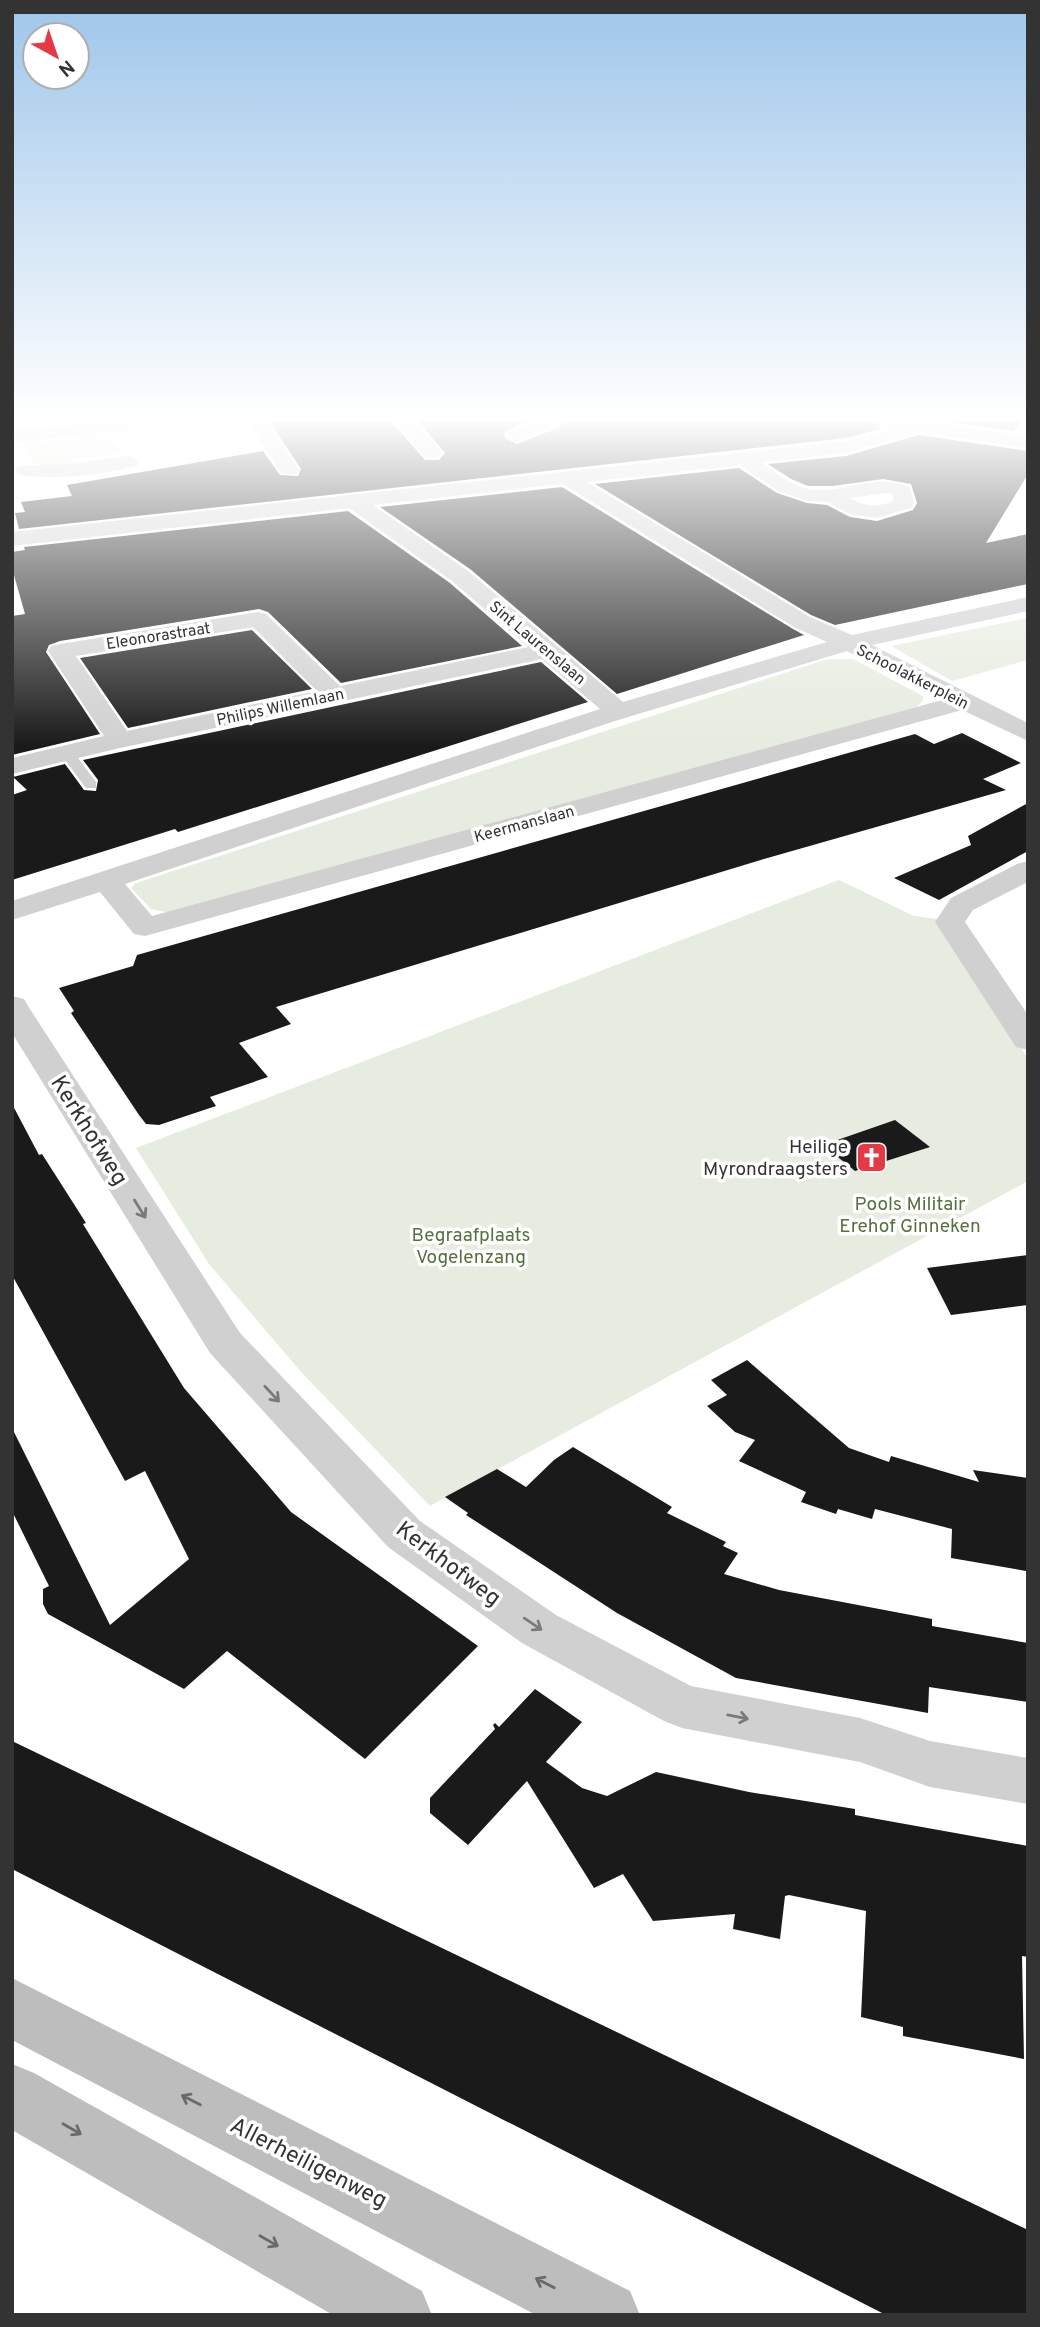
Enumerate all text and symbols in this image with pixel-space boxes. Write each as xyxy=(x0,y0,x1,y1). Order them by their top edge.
north arrow xyxy=(21,21,91,91)
text: N xyxy=(53,54,79,81)
street label: Sint Laurenslaan xyxy=(484,597,589,690)
street label: Eleonorastraat xyxy=(105,619,212,655)
street label: Schoolakkerplein xyxy=(852,641,972,715)
street label: Philips Willemlaan xyxy=(215,685,346,731)
street label: Keermanslaan xyxy=(472,802,577,848)
street label: Kerkhofweg xyxy=(43,1071,133,1192)
place label: Heilige Myrondraagsters xyxy=(703,1136,848,1182)
church icon: Heilige Myrondraagsters xyxy=(854,1140,888,1174)
park label: Pools Militair Erehof Ginneken xyxy=(839,1193,981,1239)
one-way arrow xyxy=(134,1199,148,1219)
park label: Begraafplaats Vogelenzang xyxy=(412,1224,530,1270)
one-way arrow xyxy=(264,1385,280,1403)
street label: Kerkhofweg xyxy=(389,1516,506,1614)
one-way arrow xyxy=(523,1617,542,1631)
one-way arrow xyxy=(726,1710,749,1724)
one-way arrow xyxy=(181,2093,201,2107)
street label: Allerheiligenweg xyxy=(224,2112,391,2216)
one-way arrow xyxy=(61,2122,81,2136)
one-way arrow xyxy=(259,2234,279,2248)
one-way arrow xyxy=(535,2276,556,2290)

